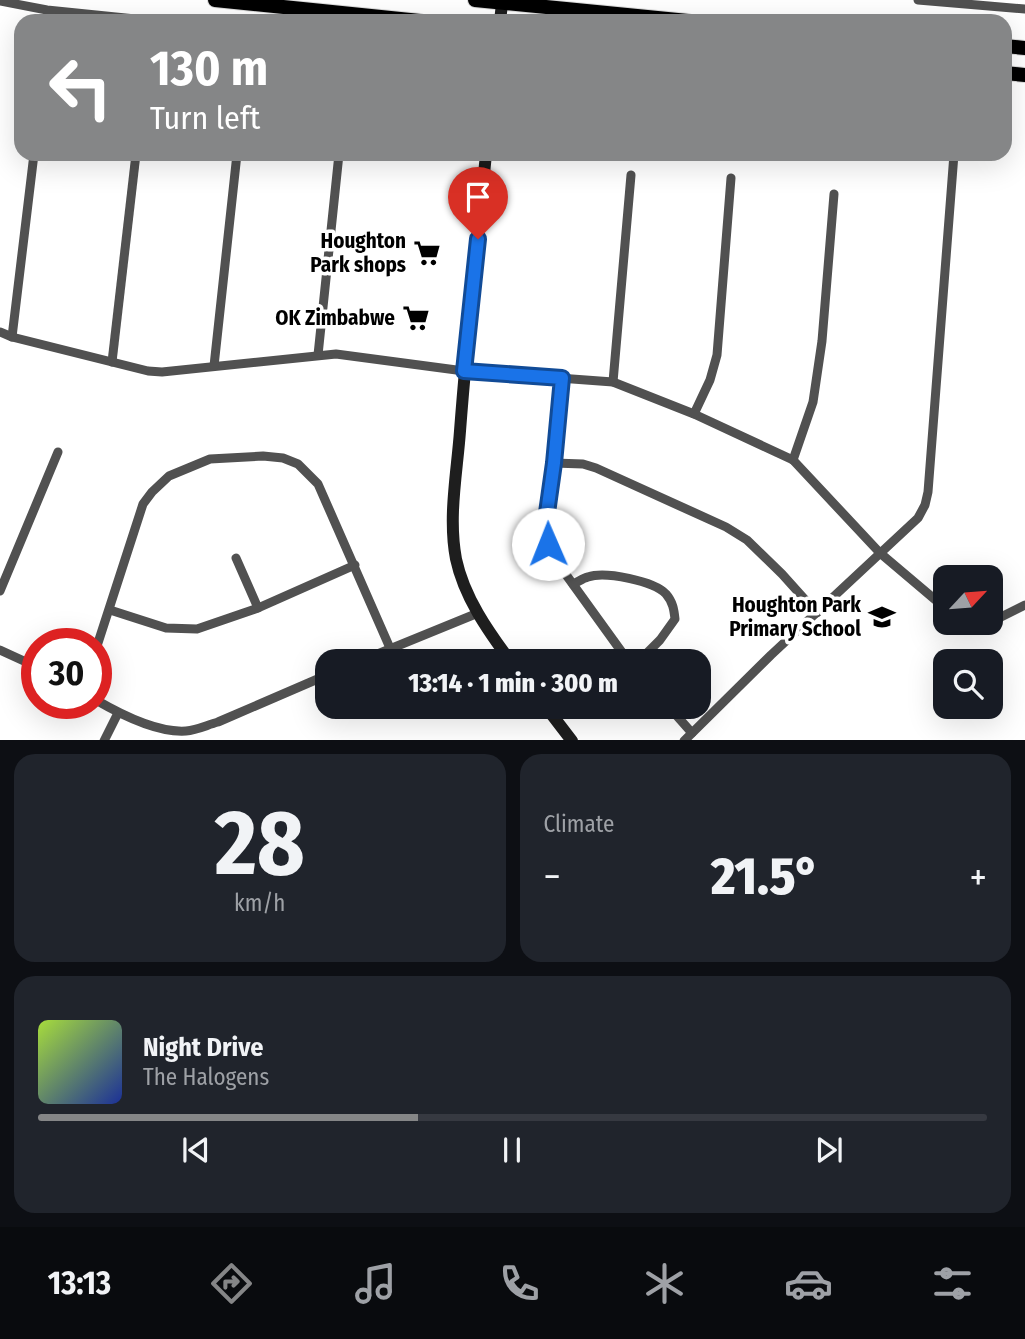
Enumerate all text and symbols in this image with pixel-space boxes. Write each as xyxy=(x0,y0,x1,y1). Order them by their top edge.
text: 130 m xyxy=(150,39,268,98)
icon: left xyxy=(35,42,126,133)
text: Turn left xyxy=(150,99,260,137)
pin xyxy=(448,167,508,239)
icon: arrive xyxy=(459,178,497,216)
place label: Houghton Park shops xyxy=(310,228,406,278)
supermarket icon: Houghton Park shops xyxy=(412,238,442,268)
supermarket icon: OK Zimbabwe xyxy=(401,303,431,333)
place label: OK Zimbabwe xyxy=(275,305,395,331)
position arrow xyxy=(511,507,585,581)
north arrow xyxy=(933,565,1003,635)
map controls xyxy=(933,565,1003,719)
place label: Houghton Park Primary School xyxy=(729,592,861,642)
school or university icon: Houghton Park Primary School xyxy=(867,602,897,632)
speed limit sign: 30 xyxy=(21,628,112,719)
button: search xyxy=(933,649,1003,719)
text: 13:14 · 1 min · 300 m xyxy=(408,668,618,699)
text: 28 xyxy=(215,789,305,898)
text: Climate xyxy=(544,810,614,838)
text: 21.5° xyxy=(711,845,819,908)
text: − xyxy=(544,854,561,900)
text: + xyxy=(970,854,987,900)
text: km/h xyxy=(234,889,285,917)
text: Night Drive xyxy=(143,1032,263,1063)
text: The Halogens xyxy=(143,1063,269,1091)
icon: previous xyxy=(177,1131,215,1169)
icon: pause xyxy=(493,1131,531,1169)
icon: next xyxy=(810,1131,848,1169)
icon: directions xyxy=(207,1259,256,1308)
icon: music xyxy=(351,1259,400,1308)
icon: phone xyxy=(495,1259,544,1308)
icon: climate xyxy=(640,1259,689,1308)
icon: car xyxy=(784,1259,833,1308)
icon: filters xyxy=(928,1259,977,1308)
text: 13:13 xyxy=(48,1264,111,1302)

